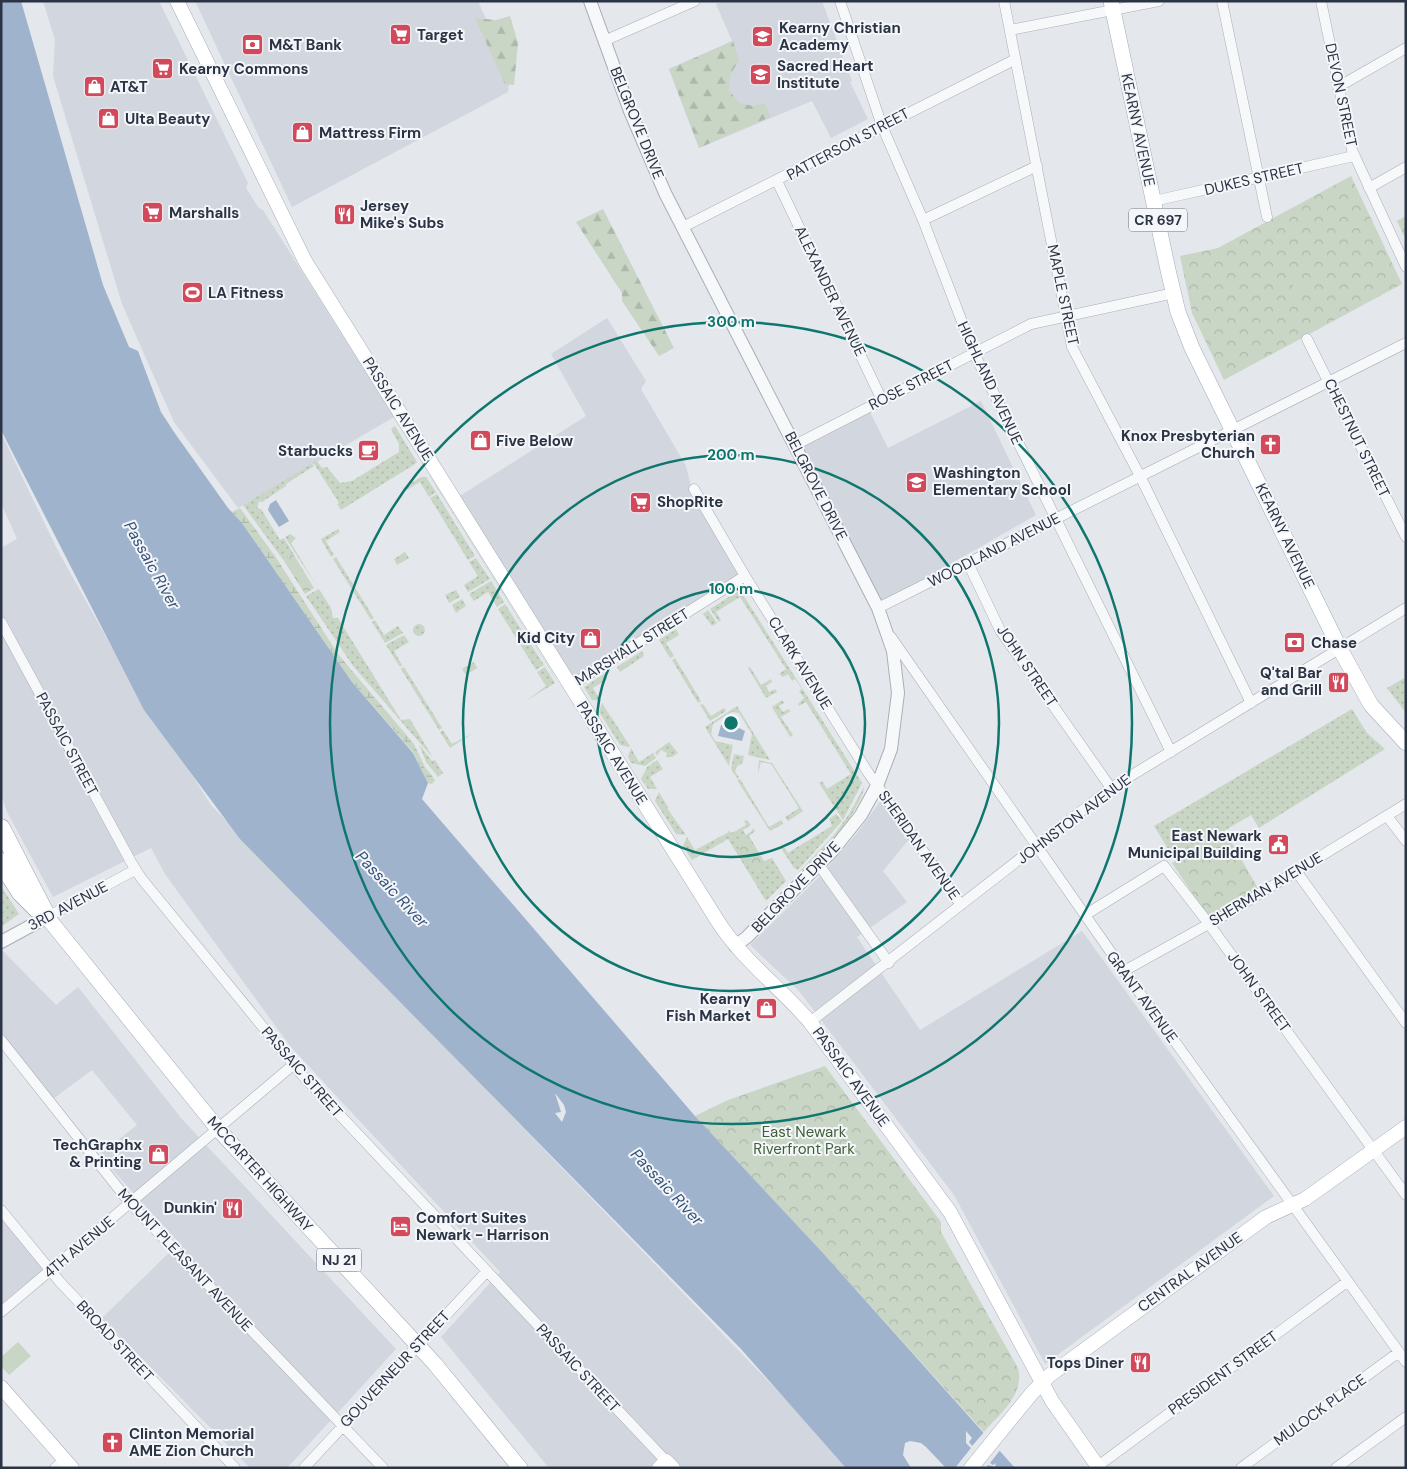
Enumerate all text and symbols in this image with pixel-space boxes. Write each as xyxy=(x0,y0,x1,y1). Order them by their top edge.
place label: Kearny Christian Academy xyxy=(779,18,901,55)
supermarket icon: Target xyxy=(389,23,413,47)
place label: Target xyxy=(417,25,463,45)
school or university icon: Kearny Christian Academy xyxy=(751,25,775,49)
bank icon: M&T Bank xyxy=(241,33,265,57)
place label: M&T Bank xyxy=(269,35,342,55)
street label: DEVON STREET xyxy=(1320,41,1362,149)
place label: Sacred Heart Institute xyxy=(777,56,874,93)
supermarket icon: Kearny Commons xyxy=(151,57,175,81)
place label: Kearny Commons xyxy=(179,59,309,79)
school or university icon: Sacred Heart Institute xyxy=(749,63,773,87)
street label: BELGROVE DRIVE xyxy=(605,64,669,182)
street label: KEARNY AVENUE xyxy=(1116,72,1160,188)
shop icon: AT&T xyxy=(82,75,106,99)
place label: AT&T xyxy=(110,77,148,97)
street label: PATTERSON STREET xyxy=(783,103,913,185)
shop icon: Ulta Beauty xyxy=(97,107,121,131)
place label: Ulta Beauty xyxy=(125,109,210,129)
shop icon: Mattress Firm xyxy=(291,121,315,145)
place label: Mattress Firm xyxy=(319,123,421,143)
street label: DUKES STREET xyxy=(1202,158,1306,200)
place label: Jersey Mike's Subs xyxy=(360,196,444,233)
supermarket icon: Marshalls xyxy=(141,201,165,225)
place label: Marshalls xyxy=(169,203,239,223)
restaurant icon: Jersey Mike's Subs xyxy=(332,203,356,227)
road number: CR 697 xyxy=(1129,208,1187,232)
street label: ALEXANDER AVENUE xyxy=(790,222,870,360)
street label: MAPLE STREET xyxy=(1043,243,1083,347)
sports icon: LA Fitness xyxy=(180,281,204,305)
place label: LA Fitness xyxy=(208,283,284,303)
text: 300 m xyxy=(707,312,755,332)
street label: HIGHLAND AVENUE xyxy=(953,318,1027,448)
street label: PASSAIC AVENUE xyxy=(358,353,438,465)
street label: ROSE STREET xyxy=(865,355,957,415)
street label: CHESTNUT STREET xyxy=(1320,375,1394,501)
place label: Knox Presbyterian Church xyxy=(1121,426,1255,463)
street label: BELGROVE DRIVE xyxy=(780,428,852,544)
shop icon: Five Below xyxy=(468,429,492,453)
place label: Five Below xyxy=(496,431,574,451)
church icon: Knox Presbyterian Church xyxy=(1259,433,1283,457)
cafe icon: Starbucks xyxy=(357,439,381,463)
place label: Starbucks xyxy=(278,441,353,461)
text: 200 m xyxy=(707,445,755,465)
place label: Washington Elementary School xyxy=(933,463,1071,500)
school or university icon: Washington Elementary School xyxy=(905,470,929,494)
street label: KEARNY AVENUE xyxy=(1251,480,1319,592)
supermarket icon: ShopRite xyxy=(629,490,653,514)
place label: ShopRite xyxy=(657,492,723,512)
street label: WOODLAND AVENUE xyxy=(924,508,1064,592)
water label: Passaic River xyxy=(119,517,185,614)
text: 100 m xyxy=(709,579,753,599)
street label: MARSHALL STREET xyxy=(571,604,693,690)
street label: CLARK AVENUE xyxy=(763,613,837,713)
street label: JOHN STREET xyxy=(992,621,1062,711)
shop icon: Kid City xyxy=(579,626,603,650)
place label: Kid City xyxy=(517,628,575,648)
bank icon: Chase xyxy=(1283,631,1307,655)
place label: Chase xyxy=(1311,633,1357,653)
place label: Q'tal Bar and Grill xyxy=(1260,663,1322,700)
restaurant icon: Q'tal Bar and Grill xyxy=(1326,670,1350,694)
street label: PASSAIC STREET xyxy=(31,689,103,799)
street label: PASSAIC AVENUE xyxy=(572,697,652,809)
centre of rings xyxy=(722,714,740,732)
street label: JOHNSTON AVENUE xyxy=(1013,770,1135,868)
street label: SHERIDAN AVENUE xyxy=(874,786,964,904)
place label: East Newark Municipal Building xyxy=(1128,826,1262,863)
public building icon: East Newark Municipal Building xyxy=(1266,833,1290,857)
street label: BELGROVE DRIVE xyxy=(747,837,845,937)
water label: Passaic River xyxy=(351,846,434,933)
street label: SHERMAN AVENUE xyxy=(1206,847,1326,931)
street label: 3RD AVENUE xyxy=(25,877,111,935)
street label: GRANT AVENUE xyxy=(1102,947,1182,1047)
street label: JOHN STREET xyxy=(1223,948,1295,1036)
place label: Kearny Fish Market xyxy=(666,989,751,1026)
shop icon: Kearny Fish Market xyxy=(755,996,779,1020)
street label: PASSAIC STREET xyxy=(257,1022,347,1122)
street label: PASSAIC AVENUE xyxy=(808,1023,894,1131)
street label: MCCARTER HIGHWAY xyxy=(203,1112,317,1236)
park label: East Newark Riverfront Park xyxy=(753,1122,855,1159)
place label: TechGraphx & Printing xyxy=(53,1135,142,1172)
shop icon: TechGraphx & Printing xyxy=(146,1142,170,1166)
water label: Passaic River xyxy=(626,1144,709,1231)
street label: MOUNT PLEASANT AVENUE xyxy=(113,1184,257,1336)
restaurant icon: Dunkin' xyxy=(221,1196,245,1220)
place label: Dunkin' xyxy=(164,1198,217,1218)
place label: Comfort Suites Newark - Harrison xyxy=(416,1208,549,1245)
street label: 4TH AVENUE xyxy=(39,1211,119,1283)
hotel icon: Comfort Suites Newark - Harrison xyxy=(388,1215,412,1239)
street label: CENTRAL AVENUE xyxy=(1134,1227,1246,1317)
road number: NJ 21 xyxy=(316,1248,362,1272)
street label: BROAD STREET xyxy=(72,1296,158,1386)
street label: GOUVERNEUR STREET xyxy=(336,1306,454,1432)
street label: PASSAIC STREET xyxy=(532,1319,624,1417)
street label: PRESIDENT STREET xyxy=(1164,1326,1282,1420)
restaurant icon: Tops Diner xyxy=(1128,1351,1152,1375)
place label: Tops Diner xyxy=(1047,1353,1124,1373)
street label: MULOCK PLACE xyxy=(1270,1370,1370,1450)
place label: Clinton Memorial AME Zion Church xyxy=(129,1424,254,1461)
church icon: Clinton Memorial AME Zion Church xyxy=(101,1431,125,1455)

